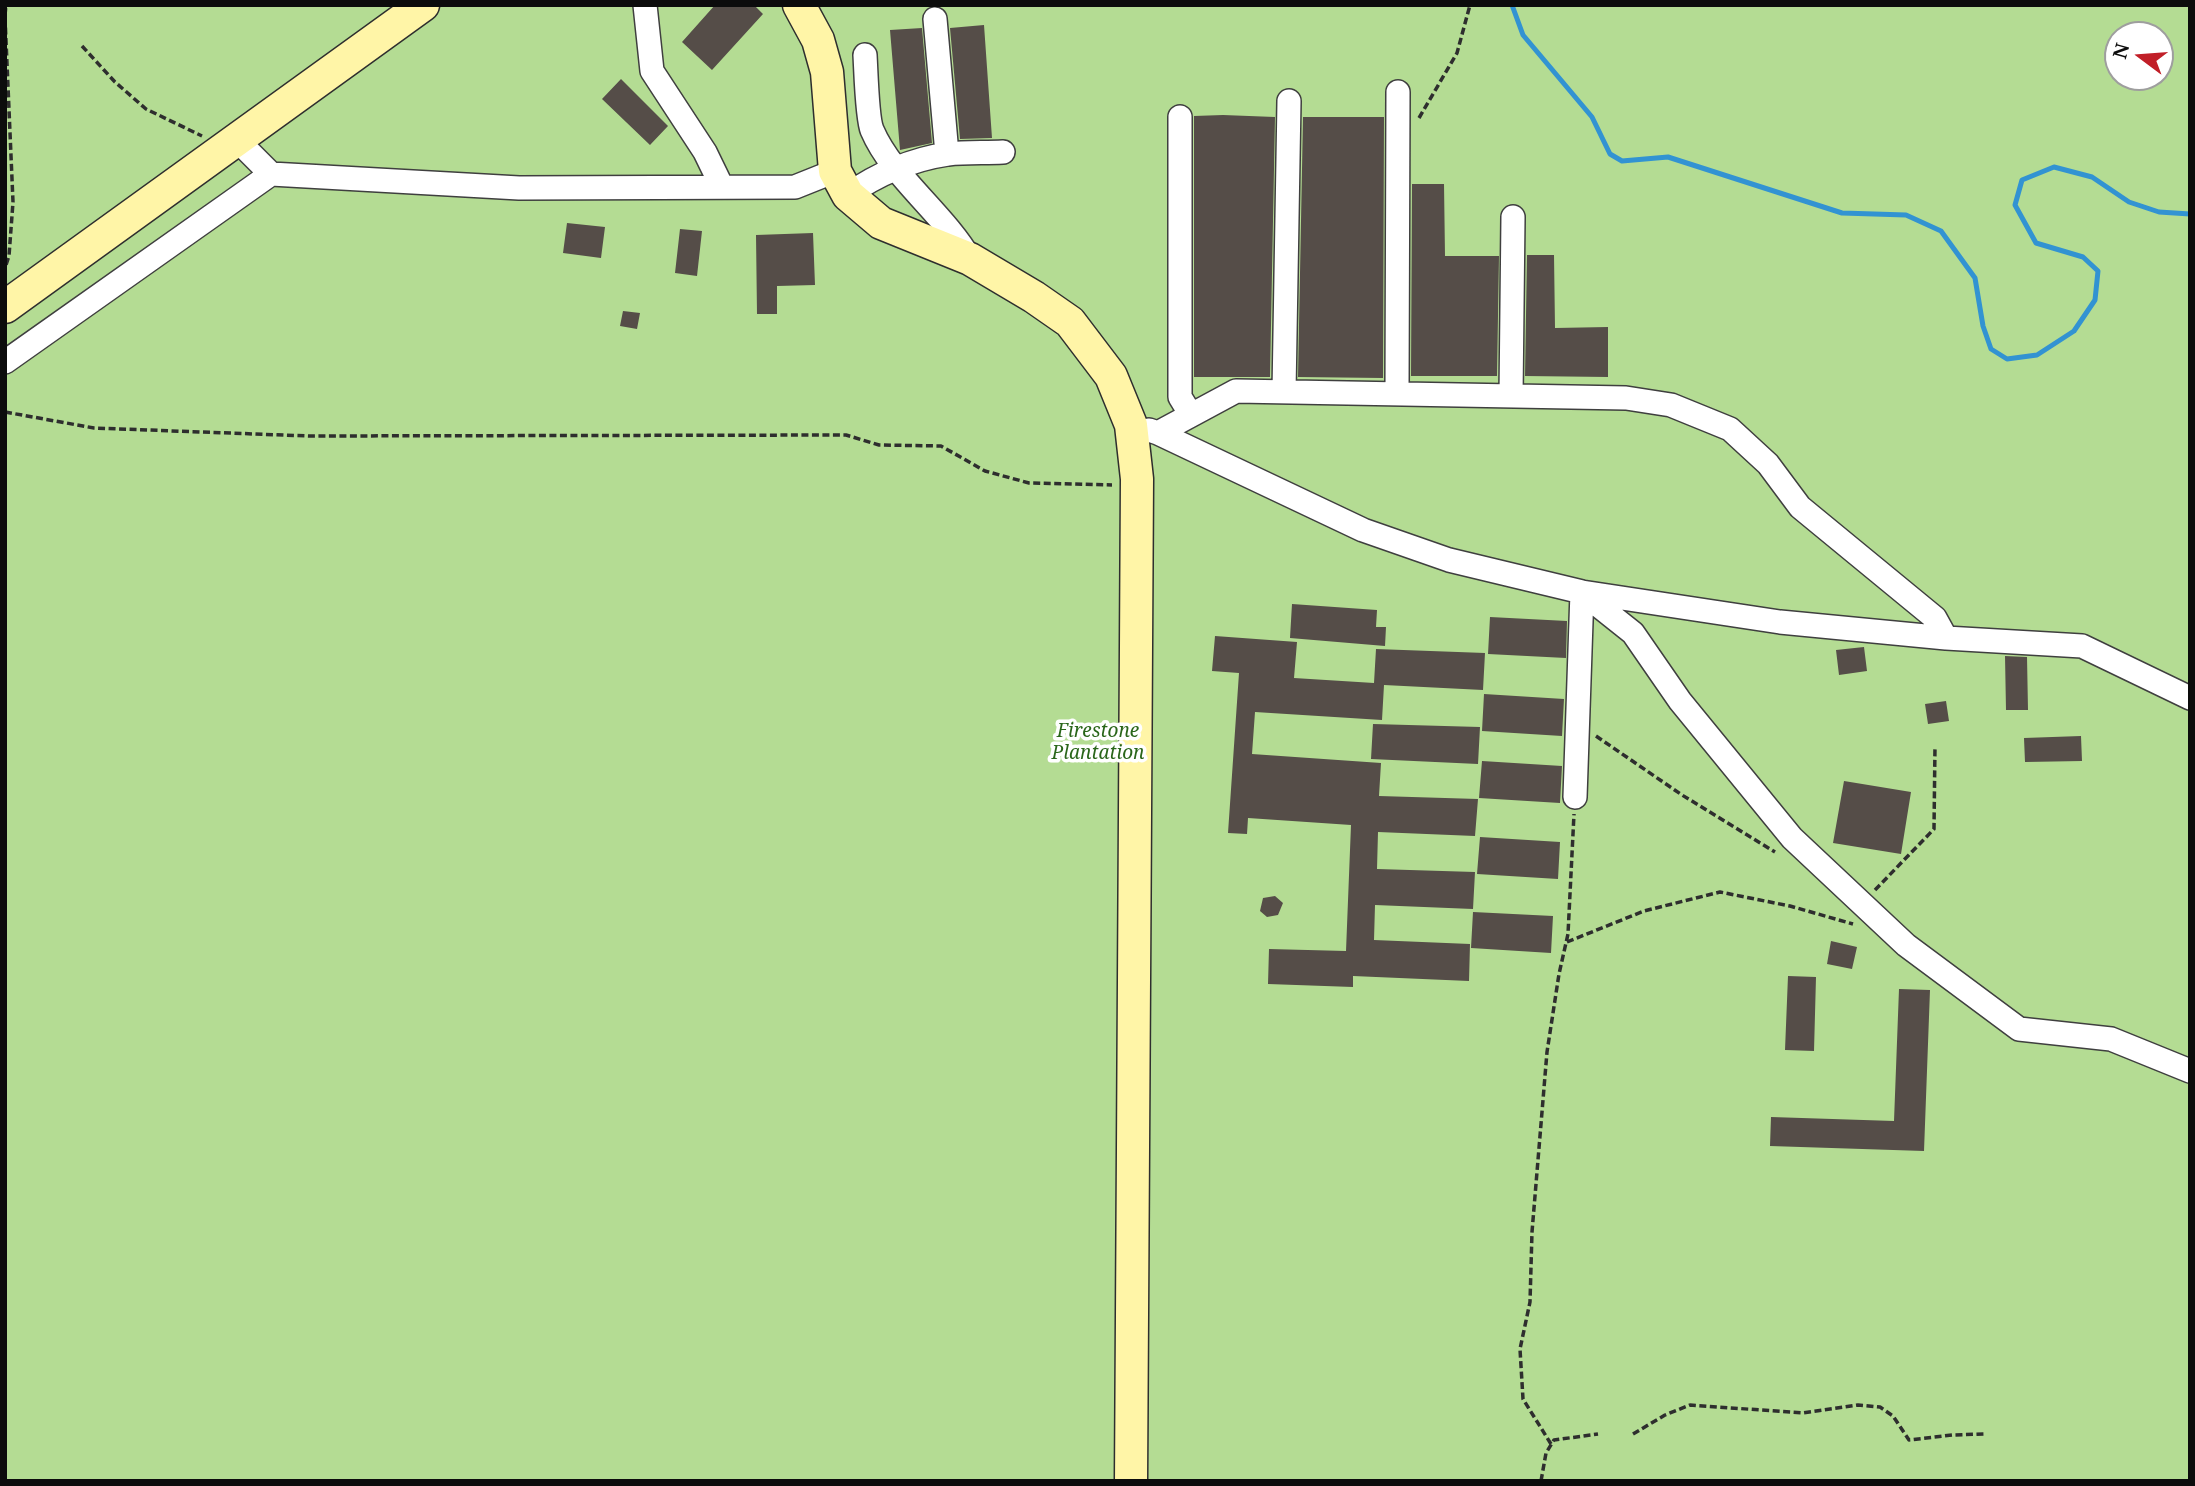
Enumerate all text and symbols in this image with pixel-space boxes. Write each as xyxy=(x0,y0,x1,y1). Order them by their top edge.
north arrow xyxy=(2104,21,2174,91)
text: N xyxy=(2106,40,2135,62)
park label: Firestone Plantation xyxy=(1052,721,1144,765)

